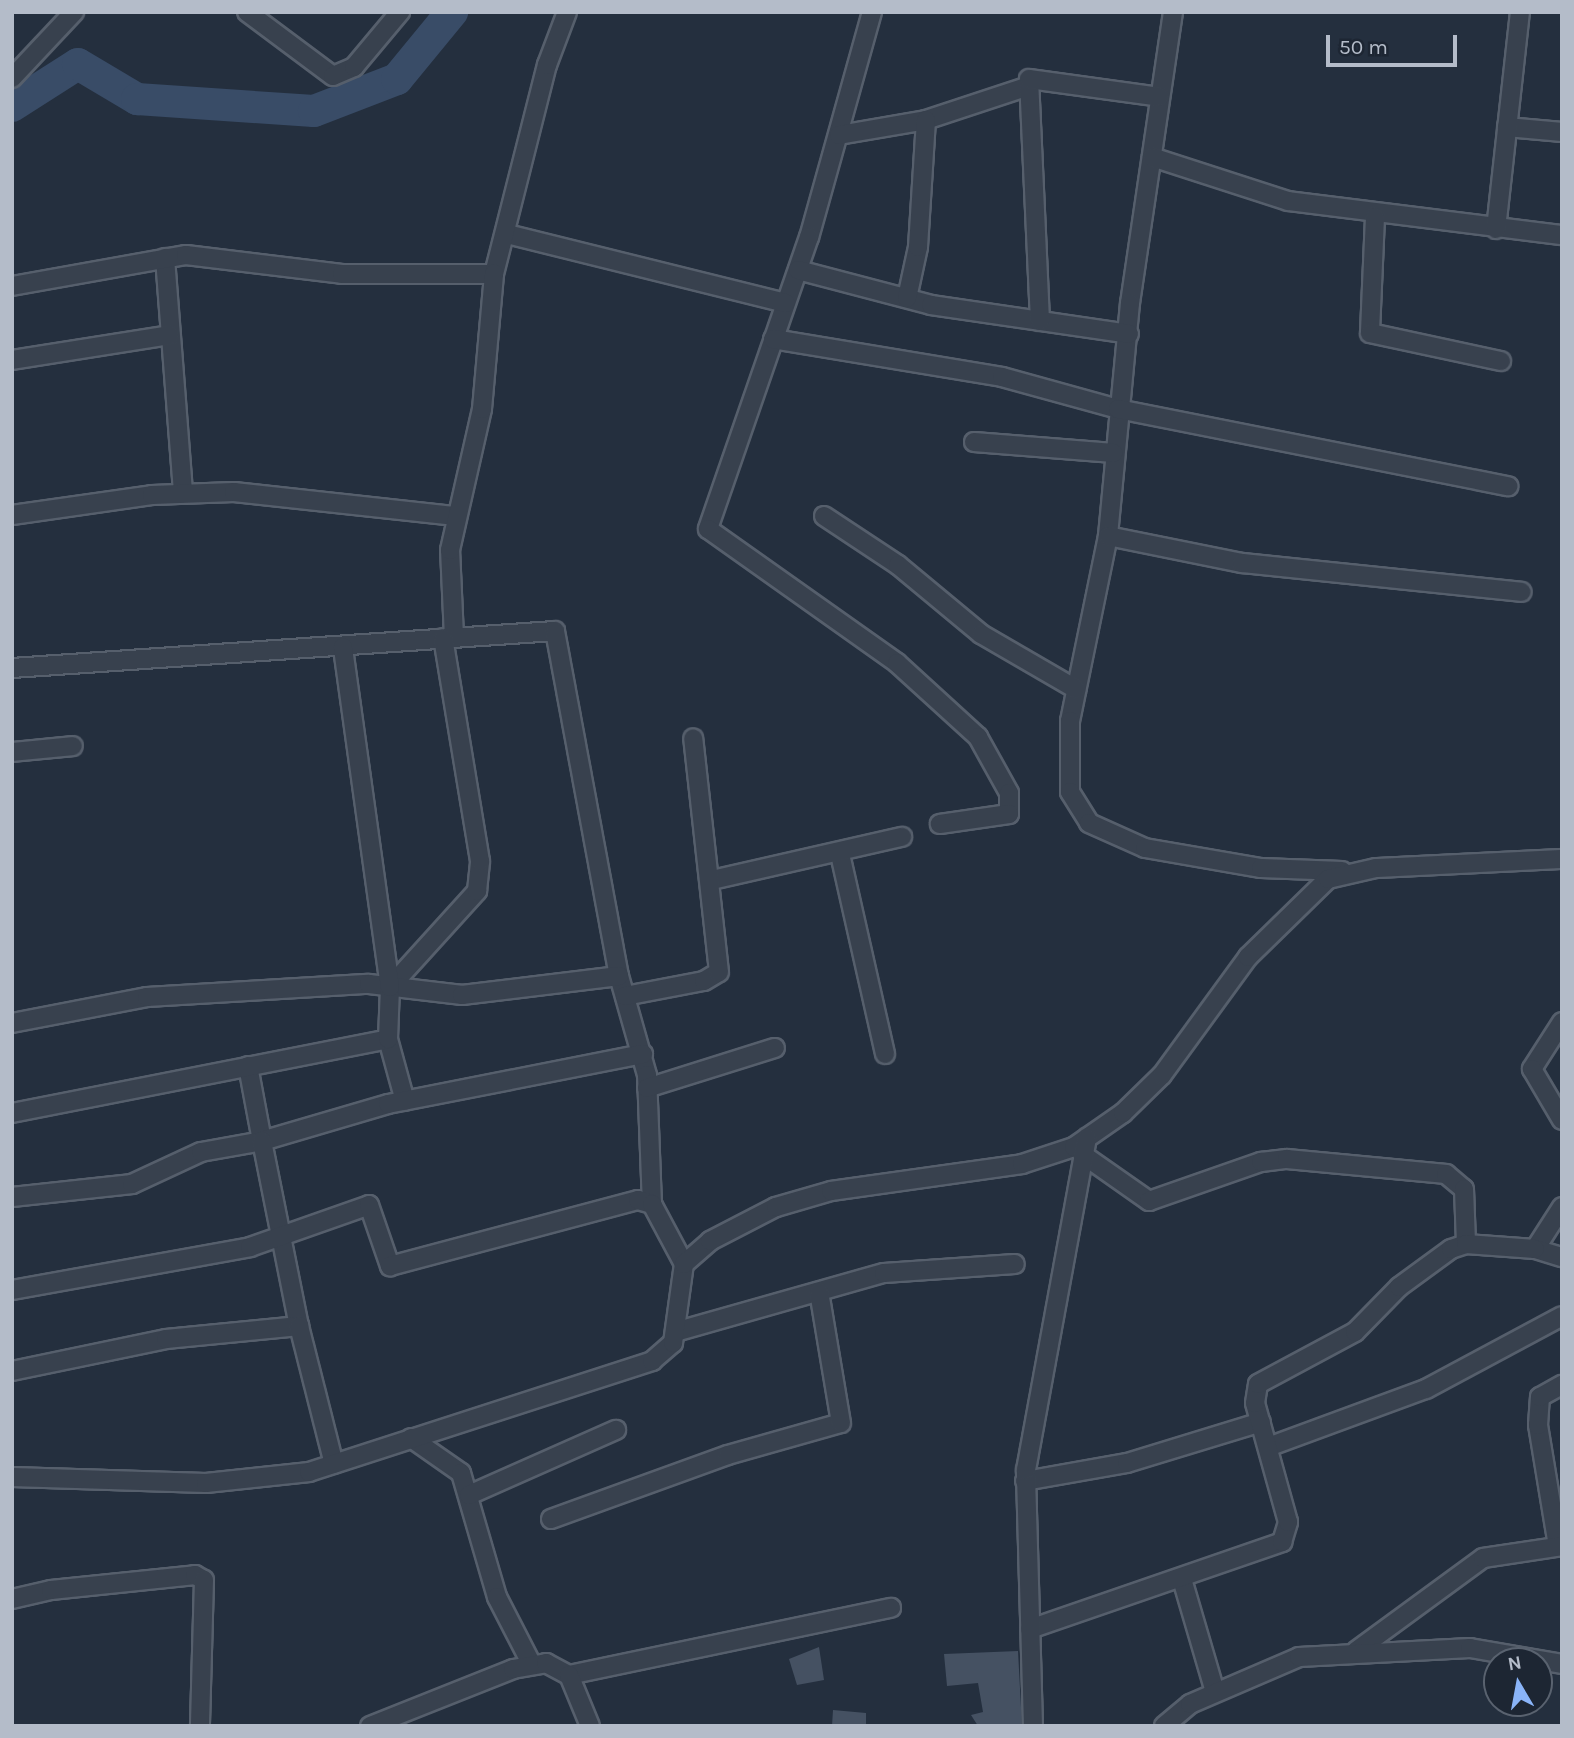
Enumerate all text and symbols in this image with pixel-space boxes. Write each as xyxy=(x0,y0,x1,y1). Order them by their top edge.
scale bar xyxy=(1329,21,1460,65)
text: 50 m xyxy=(1339,35,1388,59)
north arrow xyxy=(1483,1647,1553,1717)
text: N xyxy=(1506,1651,1523,1675)

